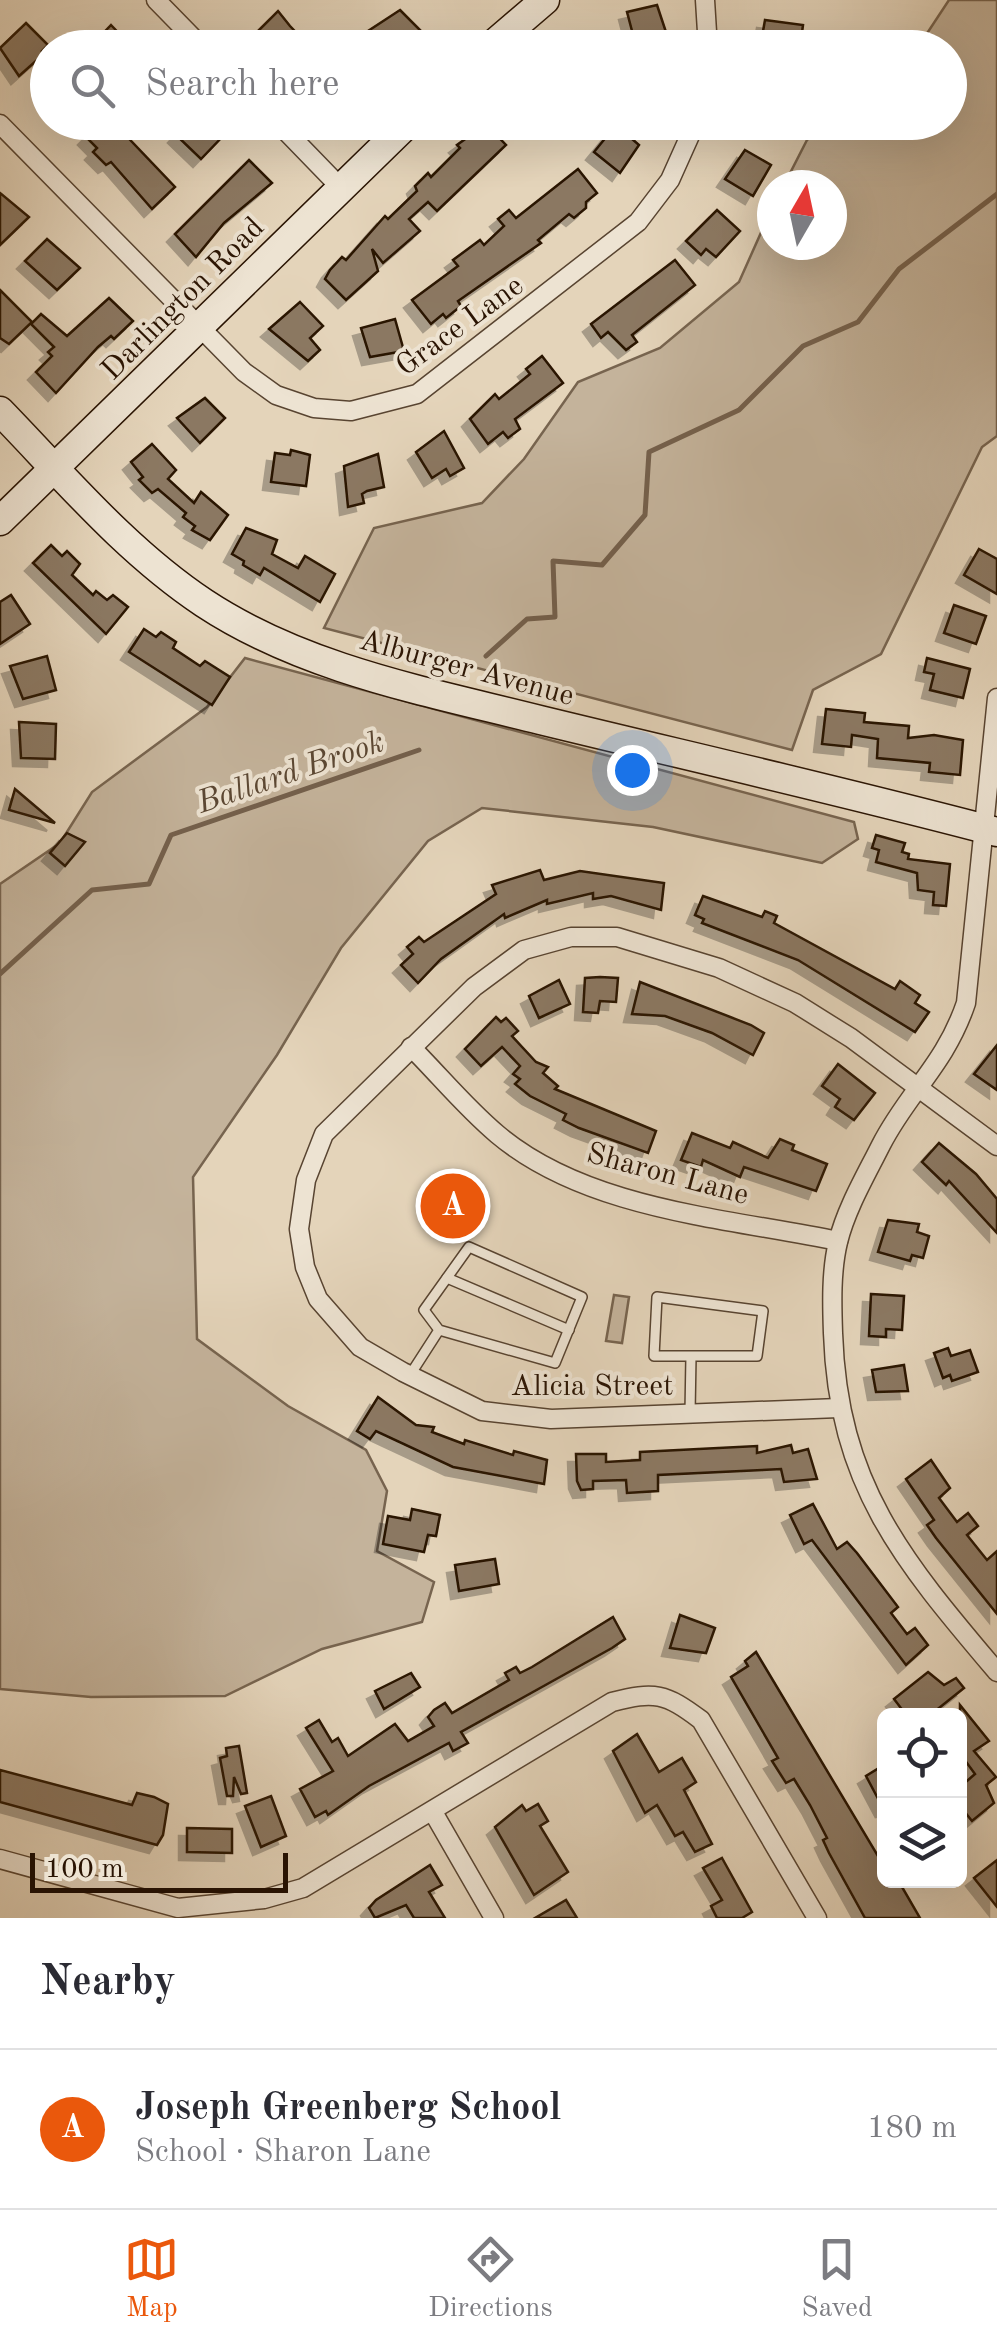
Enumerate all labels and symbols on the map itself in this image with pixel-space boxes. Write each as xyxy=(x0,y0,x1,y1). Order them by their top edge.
north arrow xyxy=(757,170,847,260)
street label: Darlington Road xyxy=(96,212,270,386)
street label: Grace Lane xyxy=(391,271,529,383)
street label: Alburger Avenue xyxy=(356,626,577,712)
water label: Ballard Brook xyxy=(192,727,389,821)
your location xyxy=(607,745,658,796)
street label: Sharon Lane xyxy=(583,1139,752,1211)
pin: A xyxy=(420,1168,486,1244)
street label: Alicia Street xyxy=(510,1372,674,1402)
scale bar xyxy=(30,1848,288,1892)

